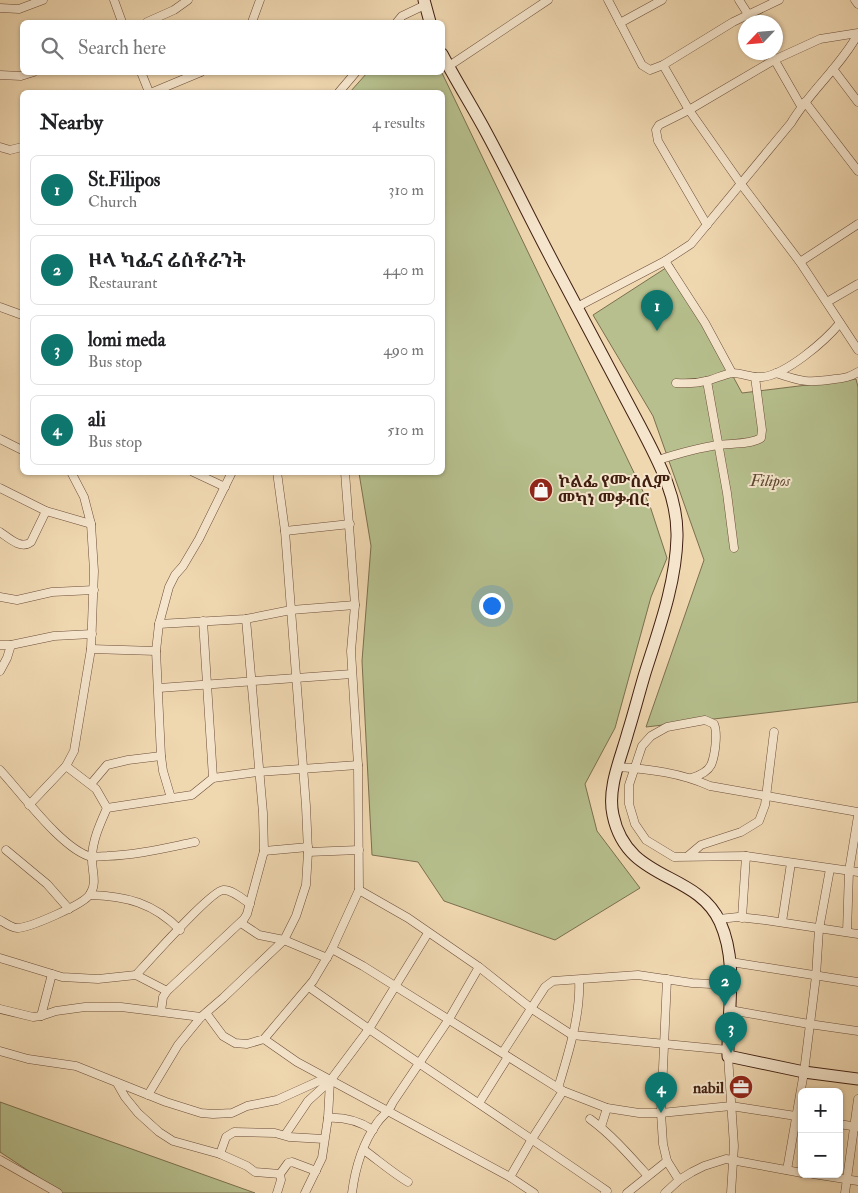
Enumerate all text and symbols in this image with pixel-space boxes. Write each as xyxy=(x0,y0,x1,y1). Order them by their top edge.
north arrow xyxy=(738,15,783,60)
search box xyxy=(20,20,445,75)
icon: search xyxy=(38,34,66,62)
text: Search here xyxy=(78,36,166,60)
text: Nearby xyxy=(40,109,103,136)
text: 4 results xyxy=(372,113,425,133)
text: St.Filipos xyxy=(88,168,160,192)
text: 1 xyxy=(54,180,60,200)
text: 310 m xyxy=(388,180,424,200)
text: Church xyxy=(88,192,137,212)
text: ዞላ ካፌና ሬስቶራንት xyxy=(88,249,246,273)
text: 2 xyxy=(53,260,61,280)
text: 440 m xyxy=(383,260,424,280)
text: Restaurant xyxy=(88,273,157,293)
pin: 1 xyxy=(641,290,673,331)
text: lomi meda xyxy=(88,328,166,352)
text: 3 xyxy=(54,340,60,360)
text: 490 m xyxy=(383,340,424,360)
text: Bus stop xyxy=(88,352,142,372)
text: ali xyxy=(88,408,106,432)
text: 4 xyxy=(53,420,61,440)
text: 510 m xyxy=(387,420,424,440)
text: Bus stop xyxy=(88,432,142,452)
park label: Filipos xyxy=(749,471,791,491)
place label: ኮልፌ የሙስሊም መካነ መቃብር xyxy=(558,472,670,510)
shop icon: ኮልፌ የሙስሊም መካነ መቃብር xyxy=(528,477,554,503)
your location xyxy=(479,593,505,619)
pin: 2 xyxy=(709,965,741,1006)
pin: 3 xyxy=(715,1012,747,1053)
pin: 4 xyxy=(645,1072,677,1113)
office icon: nabil xyxy=(728,1074,754,1100)
place label: nabil xyxy=(692,1078,725,1098)
map controls xyxy=(798,1088,843,1178)
button: + xyxy=(798,1088,843,1133)
button: − xyxy=(798,1133,843,1178)

